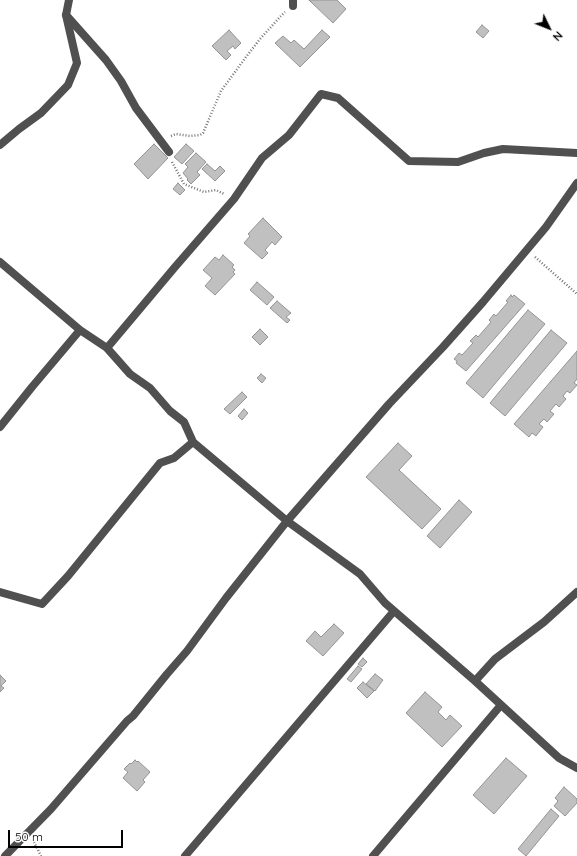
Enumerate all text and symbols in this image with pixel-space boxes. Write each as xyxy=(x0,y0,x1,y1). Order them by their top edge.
north arrow xyxy=(529,8,569,48)
text: N xyxy=(550,28,566,44)
scale bar xyxy=(10,822,125,848)
text: 50 m xyxy=(15,829,43,844)

